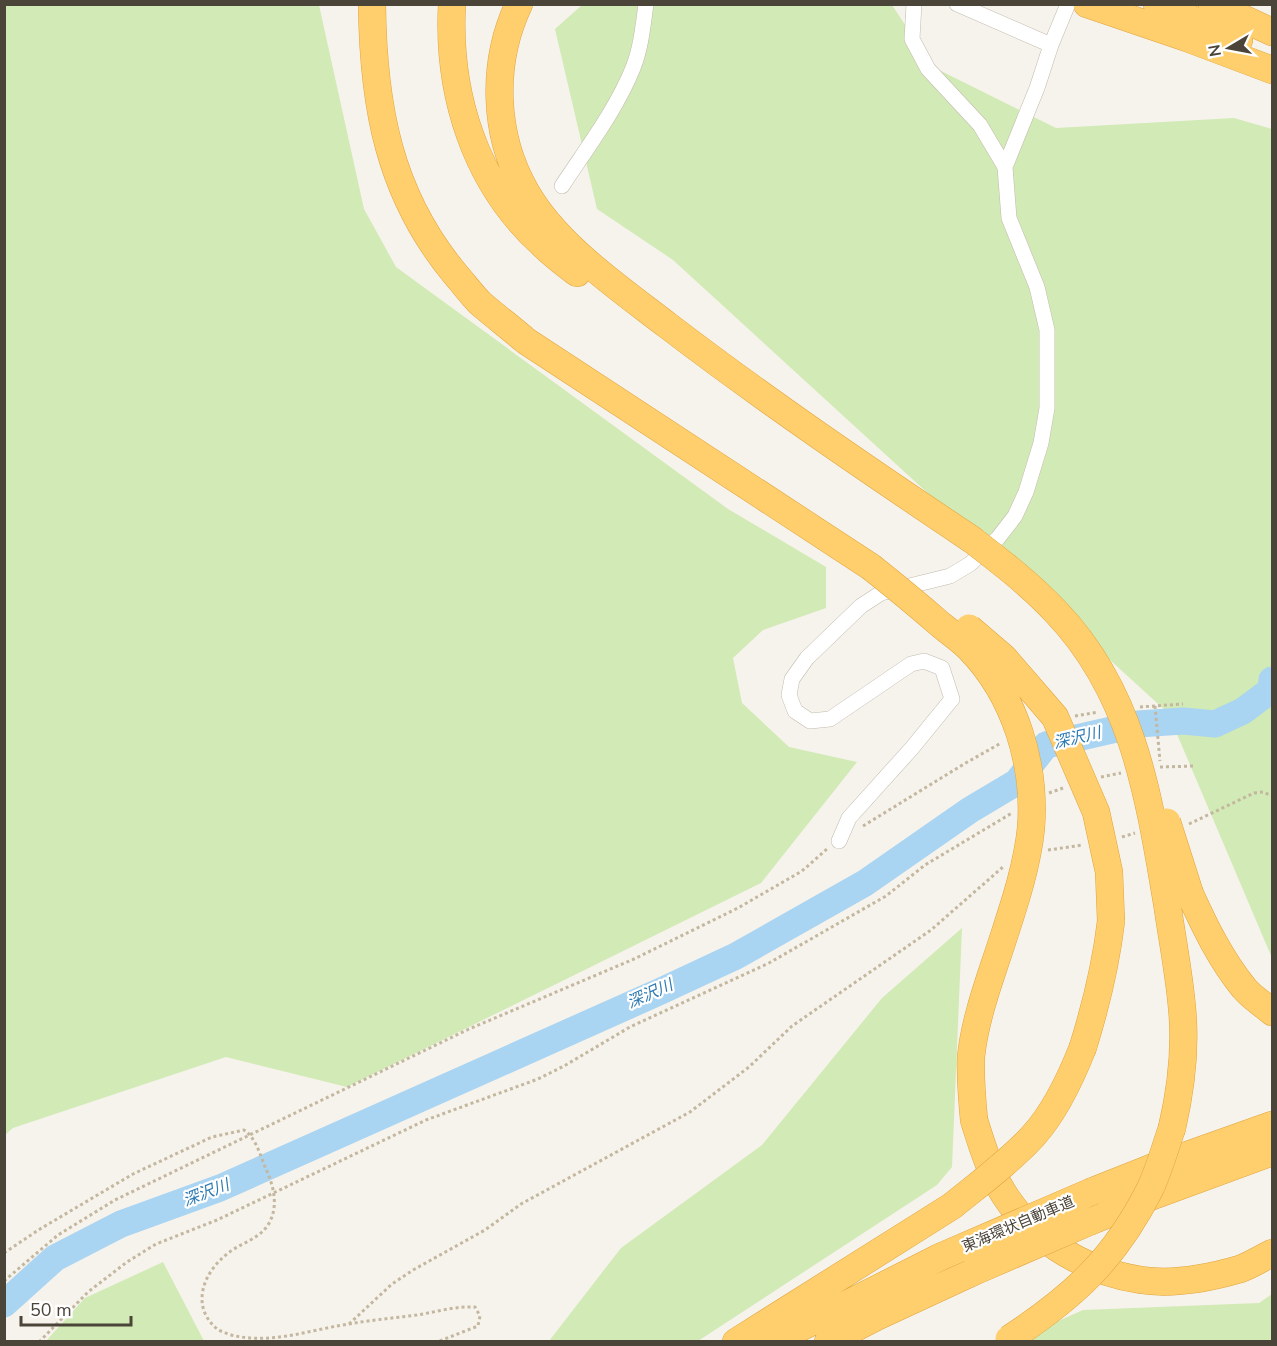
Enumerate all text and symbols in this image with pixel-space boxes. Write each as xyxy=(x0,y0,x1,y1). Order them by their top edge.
north arrow xyxy=(1199,18,1259,78)
text: N xyxy=(1203,43,1227,58)
water label: 深沢川 xyxy=(1051,721,1105,754)
water label: 深沢川 xyxy=(624,973,678,1014)
water label: 深沢川 xyxy=(180,1173,234,1212)
street label: 東海環状自動車道 xyxy=(959,1191,1077,1257)
scale bar xyxy=(21,1289,130,1327)
text: 50 m xyxy=(30,1298,72,1322)

